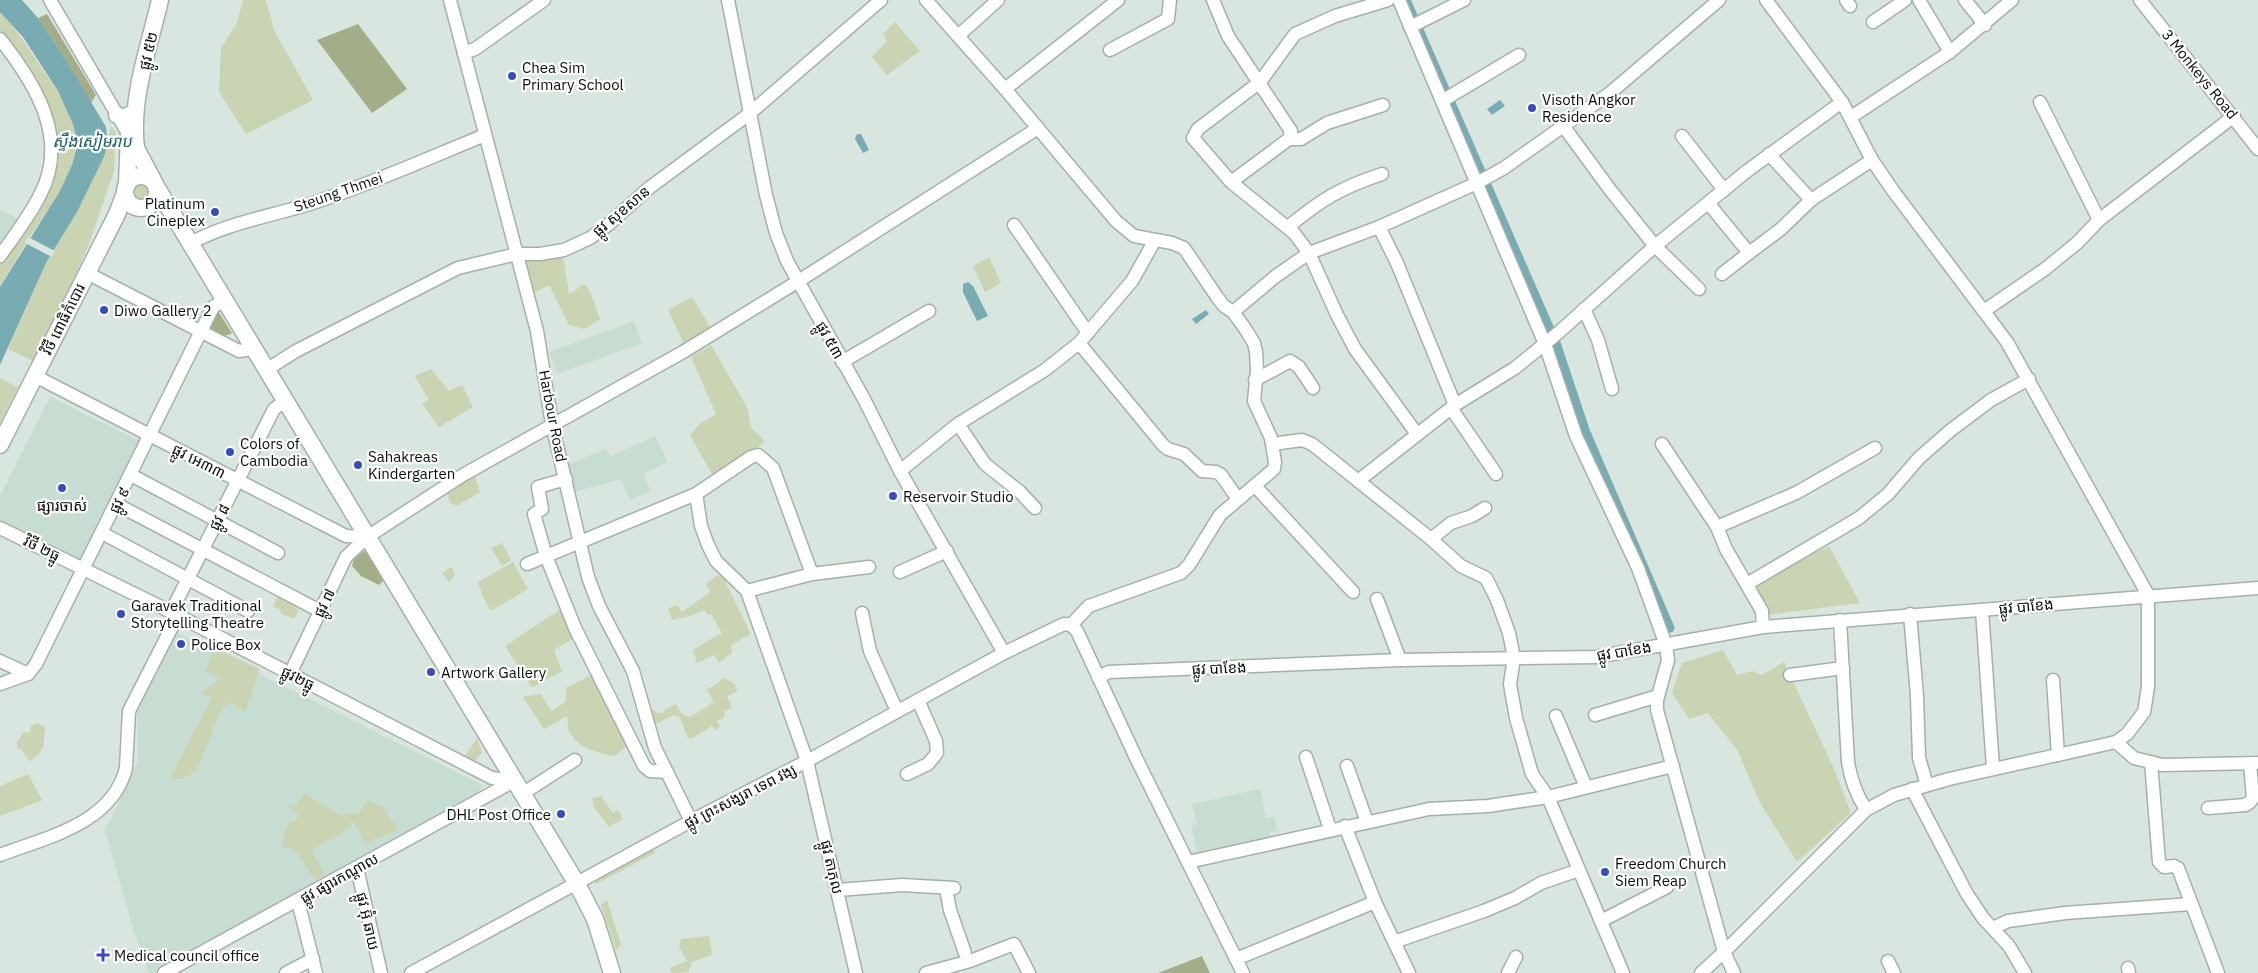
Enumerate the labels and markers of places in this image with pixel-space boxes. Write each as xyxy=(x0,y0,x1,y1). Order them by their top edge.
place label: Chea Sim Primary School xyxy=(522,58,624,94)
marker: Chea Sim Primary School xyxy=(506,70,518,82)
place label: Visoth Angkor Residence xyxy=(1542,90,1636,126)
marker: Visoth Angkor Residence xyxy=(1526,102,1538,114)
place label: Platinum Cineplex xyxy=(145,194,205,230)
marker: Platinum Cineplex xyxy=(209,206,221,218)
place label: Diwo Gallery 2 xyxy=(114,301,212,320)
marker: Diwo Gallery 2 xyxy=(98,304,110,316)
place label: Colors of Cambodia xyxy=(240,434,308,470)
marker: Colors of Cambodia xyxy=(224,446,236,458)
place label: Sahakreas Kindergarten xyxy=(368,447,455,483)
marker: Sahakreas Kindergarten xyxy=(352,459,364,471)
marker: ផ្សារចាស់ xyxy=(56,482,68,494)
place label: Reservoir Studio xyxy=(903,487,1014,506)
marker: Reservoir Studio xyxy=(887,490,899,502)
place label: ផ្សារចាស់ xyxy=(37,496,87,515)
place label: Garavek Traditional Storytelling Theatre xyxy=(131,596,264,632)
marker: Garavek Traditional Storytelling Theatre xyxy=(115,608,127,620)
place label: Police Box xyxy=(191,635,261,654)
marker: Police Box xyxy=(175,638,187,650)
place label: Artwork Gallery xyxy=(441,663,547,682)
marker: Artwork Gallery xyxy=(425,666,437,678)
place label: DHL Post Office xyxy=(446,805,551,824)
marker: DHL Post Office xyxy=(555,808,567,820)
place label: Freedom Church Siem Reap xyxy=(1615,854,1727,890)
marker: Freedom Church Siem Reap xyxy=(1599,866,1611,878)
place label: Medical council office xyxy=(114,946,259,965)
marker: Medical council office xyxy=(96,948,110,962)

